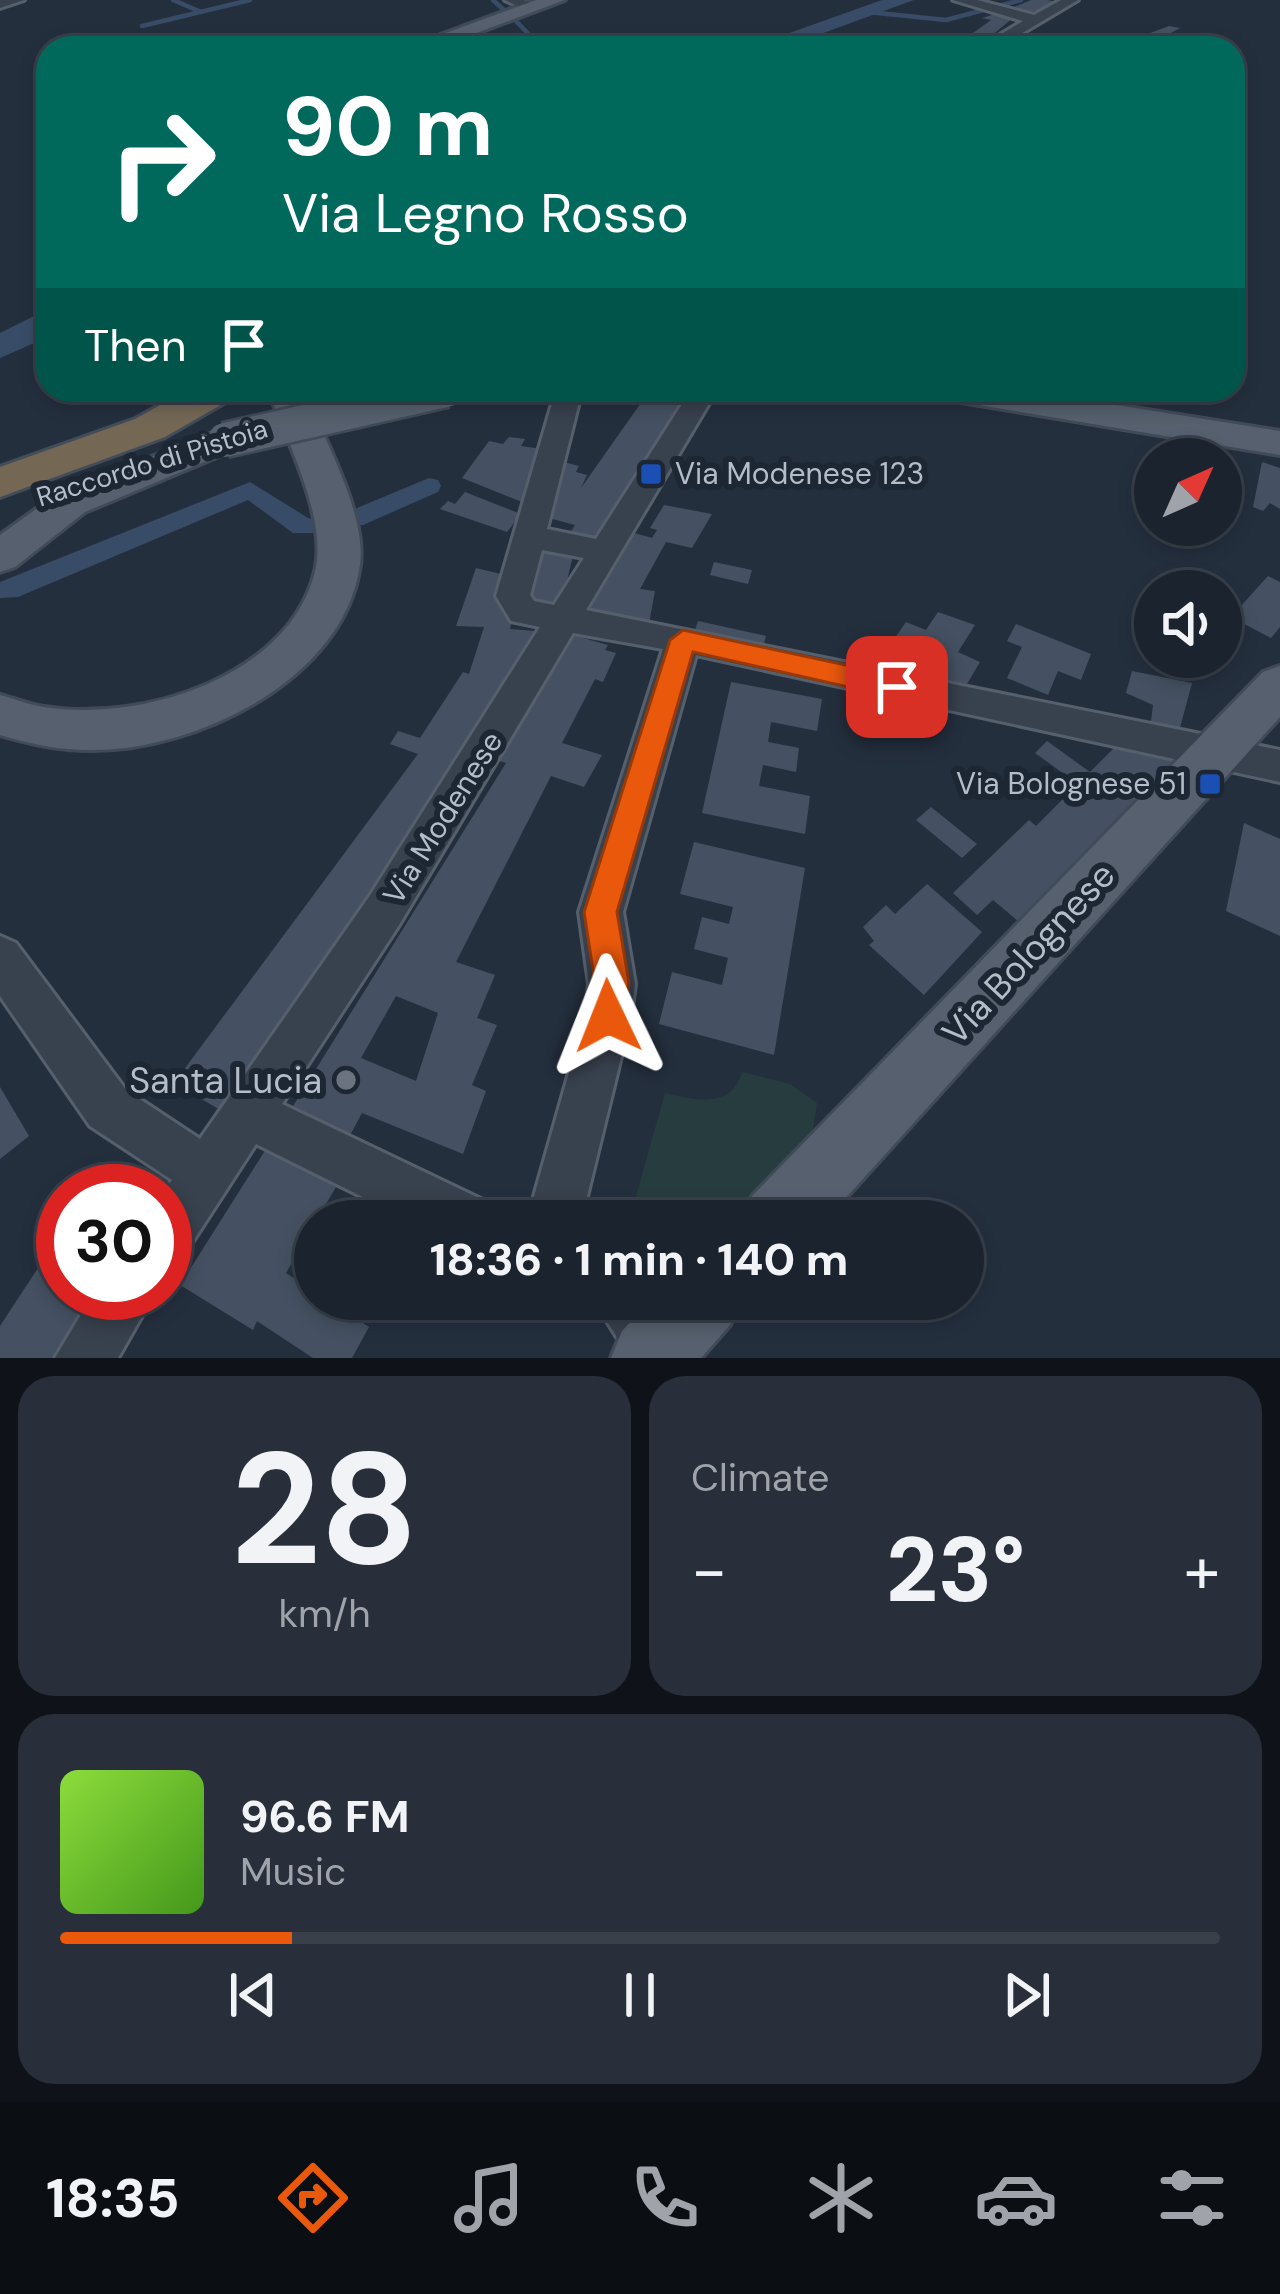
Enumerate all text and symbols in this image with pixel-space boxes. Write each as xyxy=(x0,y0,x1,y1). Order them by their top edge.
text: 90 m xyxy=(282,72,493,181)
icon: right xyxy=(84,84,240,240)
text: Via Legno Rosso xyxy=(282,178,689,249)
icon: arrive xyxy=(211,312,277,378)
text: Then xyxy=(84,316,187,375)
street label: Raccordo di Pistoia xyxy=(32,411,272,514)
north arrow xyxy=(1134,438,1242,546)
map controls xyxy=(1134,438,1242,678)
place label: Via Modenese 123 xyxy=(675,454,924,493)
marker: Via Modenese 123 xyxy=(638,461,664,487)
button: sound xyxy=(1134,570,1242,678)
pin xyxy=(846,636,948,738)
icon: arrive xyxy=(864,654,930,720)
street label: Via Modenese xyxy=(374,724,511,912)
place label: Via Bolognese 51 xyxy=(956,764,1186,803)
marker: Via Bolognese 51 xyxy=(1197,771,1223,797)
street label: Via Bolognese xyxy=(932,852,1125,1055)
position arrow xyxy=(545,953,671,1079)
place label: Santa Lucia xyxy=(129,1057,322,1104)
marker: Santa Lucia xyxy=(333,1067,359,1093)
speed limit sign: 30 xyxy=(36,1164,192,1320)
text: 18:36 · 1 min · 140 m xyxy=(430,1230,848,1289)
text: 28 xyxy=(231,1408,418,1611)
text: Climate xyxy=(691,1452,829,1503)
text: 23° xyxy=(886,1512,1025,1629)
text: − xyxy=(691,1528,727,1613)
text: + xyxy=(1184,1528,1220,1613)
text: km/h xyxy=(278,1588,371,1639)
text: 96.6 FM xyxy=(240,1787,410,1846)
text: Music xyxy=(240,1846,346,1897)
icon: previous xyxy=(220,1962,286,2028)
icon: pause xyxy=(607,1962,673,2028)
icon: next xyxy=(994,1962,1060,2028)
icon: directions xyxy=(271,2156,355,2240)
icon: music xyxy=(447,2156,531,2240)
icon: phone xyxy=(623,2156,707,2240)
icon: climate xyxy=(799,2156,883,2240)
icon: car xyxy=(974,2156,1058,2240)
icon: filters xyxy=(1150,2156,1234,2240)
text: 18:35 xyxy=(46,2163,180,2234)

